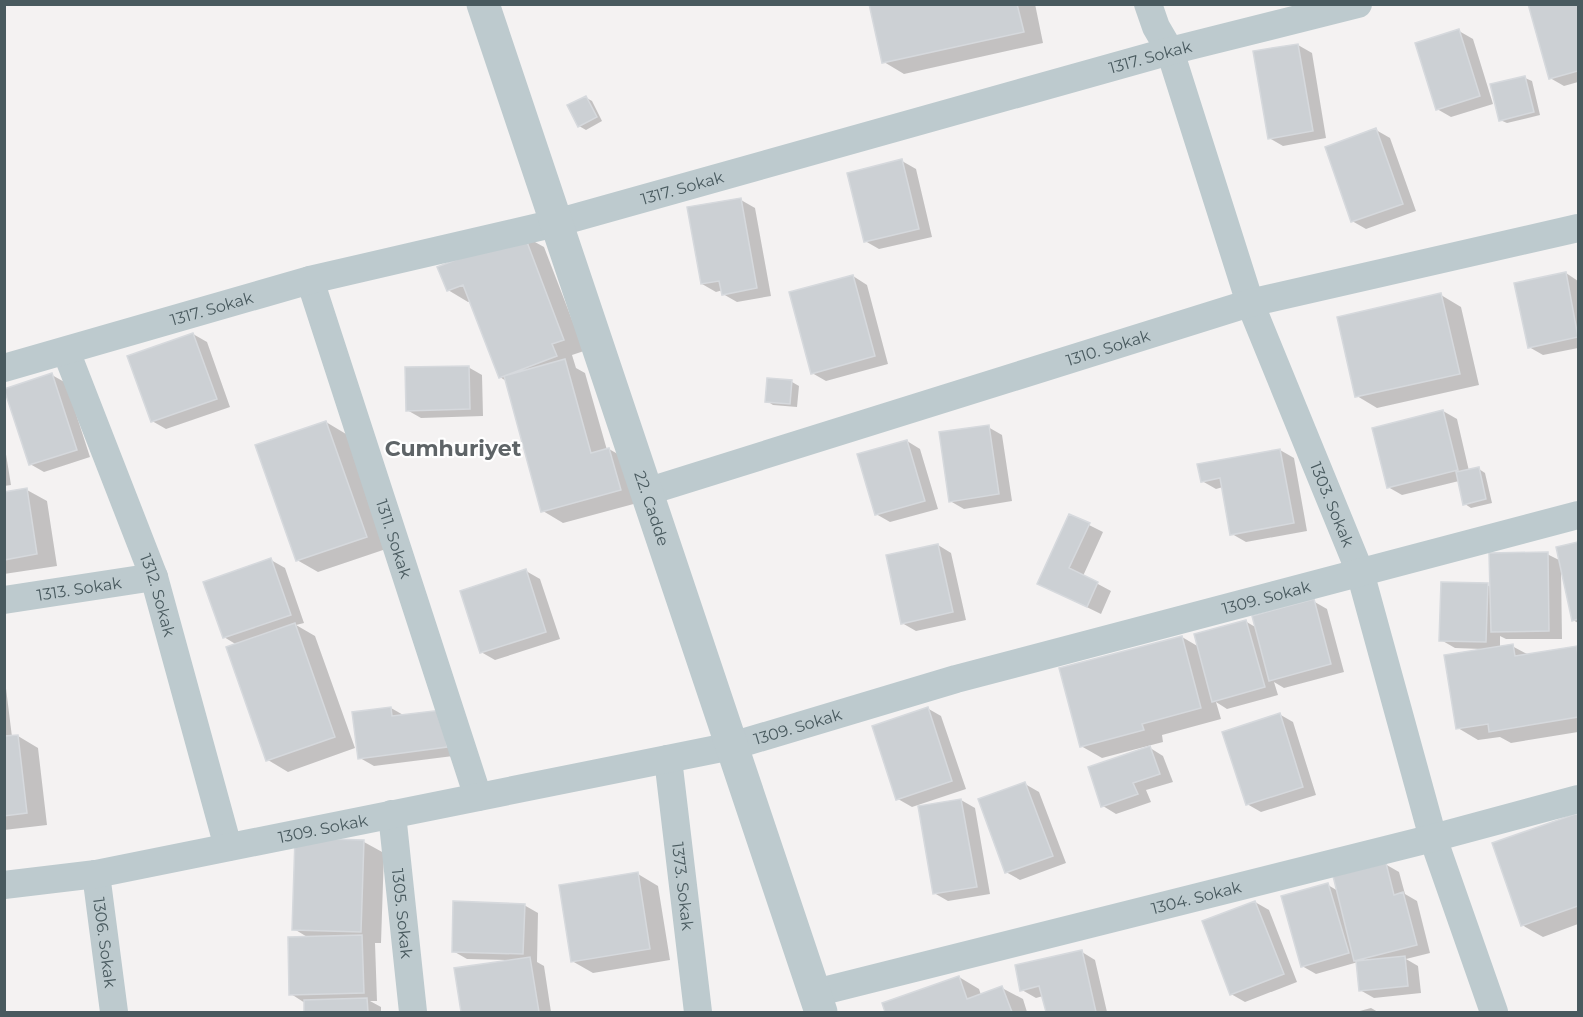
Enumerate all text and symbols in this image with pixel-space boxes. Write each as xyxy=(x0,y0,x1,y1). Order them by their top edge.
street label: 1317. Sokak xyxy=(1107,36,1194,77)
street label: 1317. Sokak xyxy=(639,167,726,208)
street label: 1317. Sokak xyxy=(168,287,256,329)
street label: 1310. Sokak xyxy=(1064,325,1153,370)
district label: Cumhuriyet xyxy=(385,435,522,462)
street label: 1303. Sokak xyxy=(1306,459,1358,550)
street label: 22. Cadde xyxy=(631,468,674,548)
street label: 1311. Sokak xyxy=(372,497,416,581)
street label: 1312. Sokak xyxy=(136,551,179,639)
street label: 1313. Sokak xyxy=(35,573,123,604)
street label: 1309. Sokak xyxy=(1220,576,1313,618)
street label: 1309. Sokak xyxy=(751,704,844,748)
street label: 1309. Sokak xyxy=(276,810,370,847)
street label: 1373. Sokak xyxy=(668,841,698,932)
street label: 1305. Sokak xyxy=(388,867,417,960)
street label: 1304. Sokak xyxy=(1149,877,1244,918)
street label: 1306. Sokak xyxy=(90,896,120,989)

